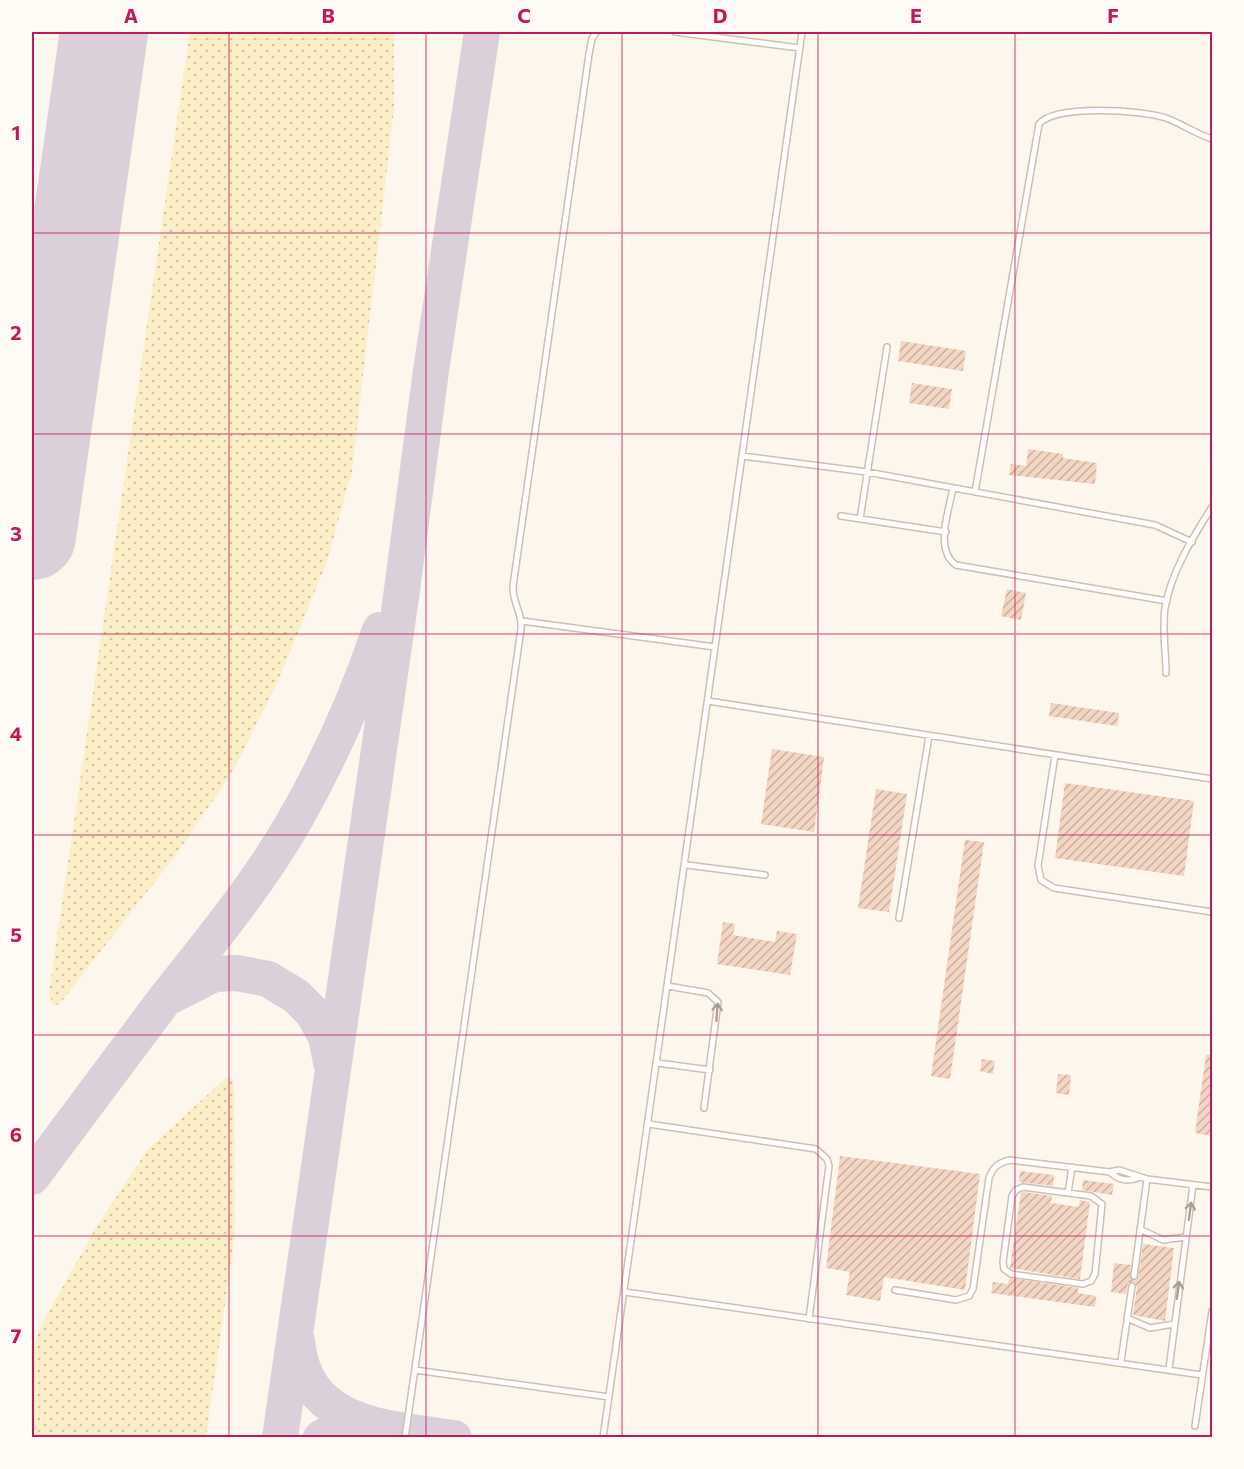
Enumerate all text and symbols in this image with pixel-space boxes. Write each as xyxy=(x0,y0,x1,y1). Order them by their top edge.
text: A xyxy=(124,3,138,27)
text: B xyxy=(321,3,335,27)
text: C xyxy=(517,3,531,27)
text: D xyxy=(713,3,727,27)
text: E xyxy=(910,3,922,27)
text: F xyxy=(1107,3,1119,27)
text: 1 xyxy=(11,120,21,144)
text: 2 xyxy=(10,320,22,344)
text: 3 xyxy=(10,521,22,545)
text: 4 xyxy=(10,721,22,745)
text: 5 xyxy=(10,922,22,946)
one-way arrow xyxy=(712,1003,723,1023)
text: 6 xyxy=(10,1122,22,1146)
one-way arrow xyxy=(1184,1201,1195,1221)
one-way arrow xyxy=(1173,1281,1184,1301)
text: 7 xyxy=(11,1323,22,1347)

